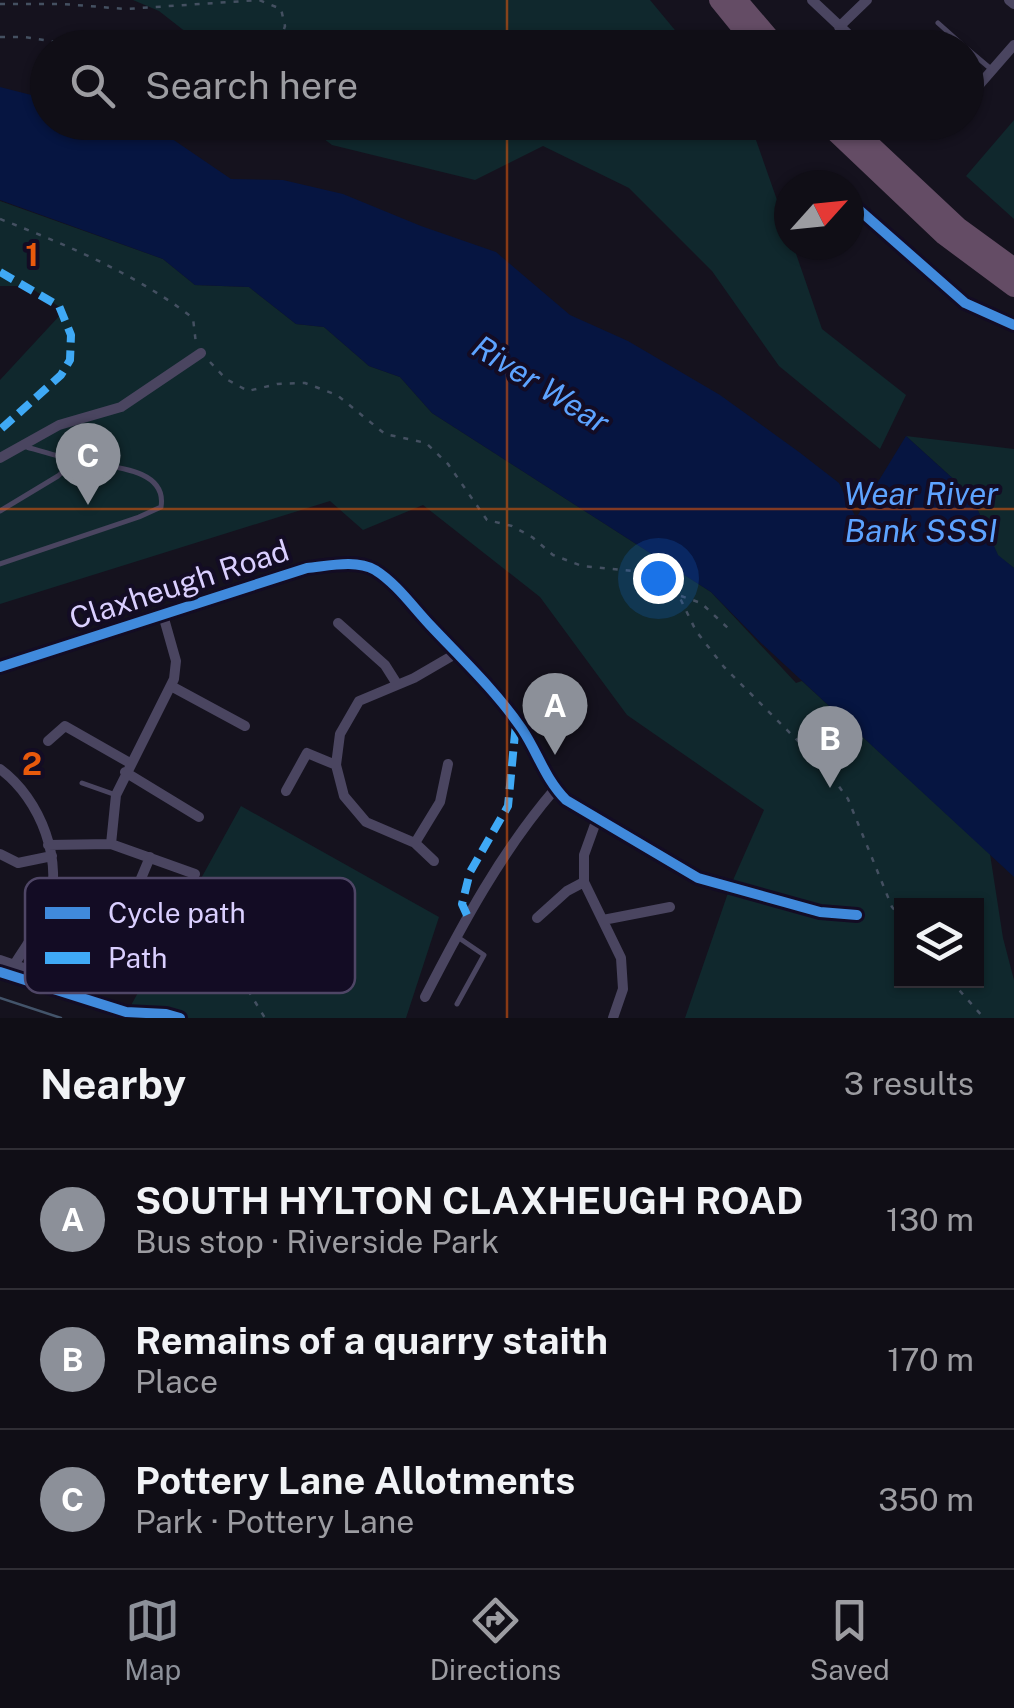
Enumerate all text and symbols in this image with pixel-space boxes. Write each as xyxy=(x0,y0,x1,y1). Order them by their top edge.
search box xyxy=(30,30,984,140)
icon: search xyxy=(65,58,120,113)
text: Search here xyxy=(145,63,358,108)
north arrow xyxy=(774,170,864,260)
text: 1 xyxy=(25,236,39,273)
water label: River Wear xyxy=(466,327,617,441)
pin: C xyxy=(56,422,120,505)
water label: Wear River Bank SSSI xyxy=(844,475,999,549)
street label: Claxheugh Road xyxy=(65,532,293,636)
your location xyxy=(633,553,684,604)
pin: A xyxy=(522,672,588,755)
pin: B xyxy=(798,706,862,788)
text: 2 xyxy=(22,745,42,782)
legend xyxy=(25,878,355,993)
text: Cycle path xyxy=(108,896,246,929)
map controls xyxy=(894,898,984,988)
button: layers xyxy=(894,898,984,988)
text: Path xyxy=(108,941,167,974)
text: Nearby xyxy=(40,1059,186,1108)
text: 3 results xyxy=(844,1065,974,1102)
text: SOUTH HYLTON CLAXHEUGH ROAD xyxy=(135,1178,803,1223)
text: A xyxy=(61,1201,84,1238)
text: 130 m xyxy=(886,1201,974,1238)
text: Bus stop · Riverside Park xyxy=(135,1223,499,1260)
text: Remains of a quarry staith xyxy=(135,1318,608,1363)
text: B xyxy=(62,1341,83,1378)
text: 170 m xyxy=(887,1341,974,1378)
text: Place xyxy=(135,1363,218,1400)
text: Pottery Lane Allotments xyxy=(135,1458,575,1503)
text: C xyxy=(61,1481,84,1518)
text: 350 m xyxy=(878,1481,974,1518)
text: Park · Pottery Lane xyxy=(135,1503,414,1540)
tab: Map xyxy=(124,1593,181,1686)
tab: Directions xyxy=(430,1593,561,1686)
tab: Saved xyxy=(810,1593,890,1686)

